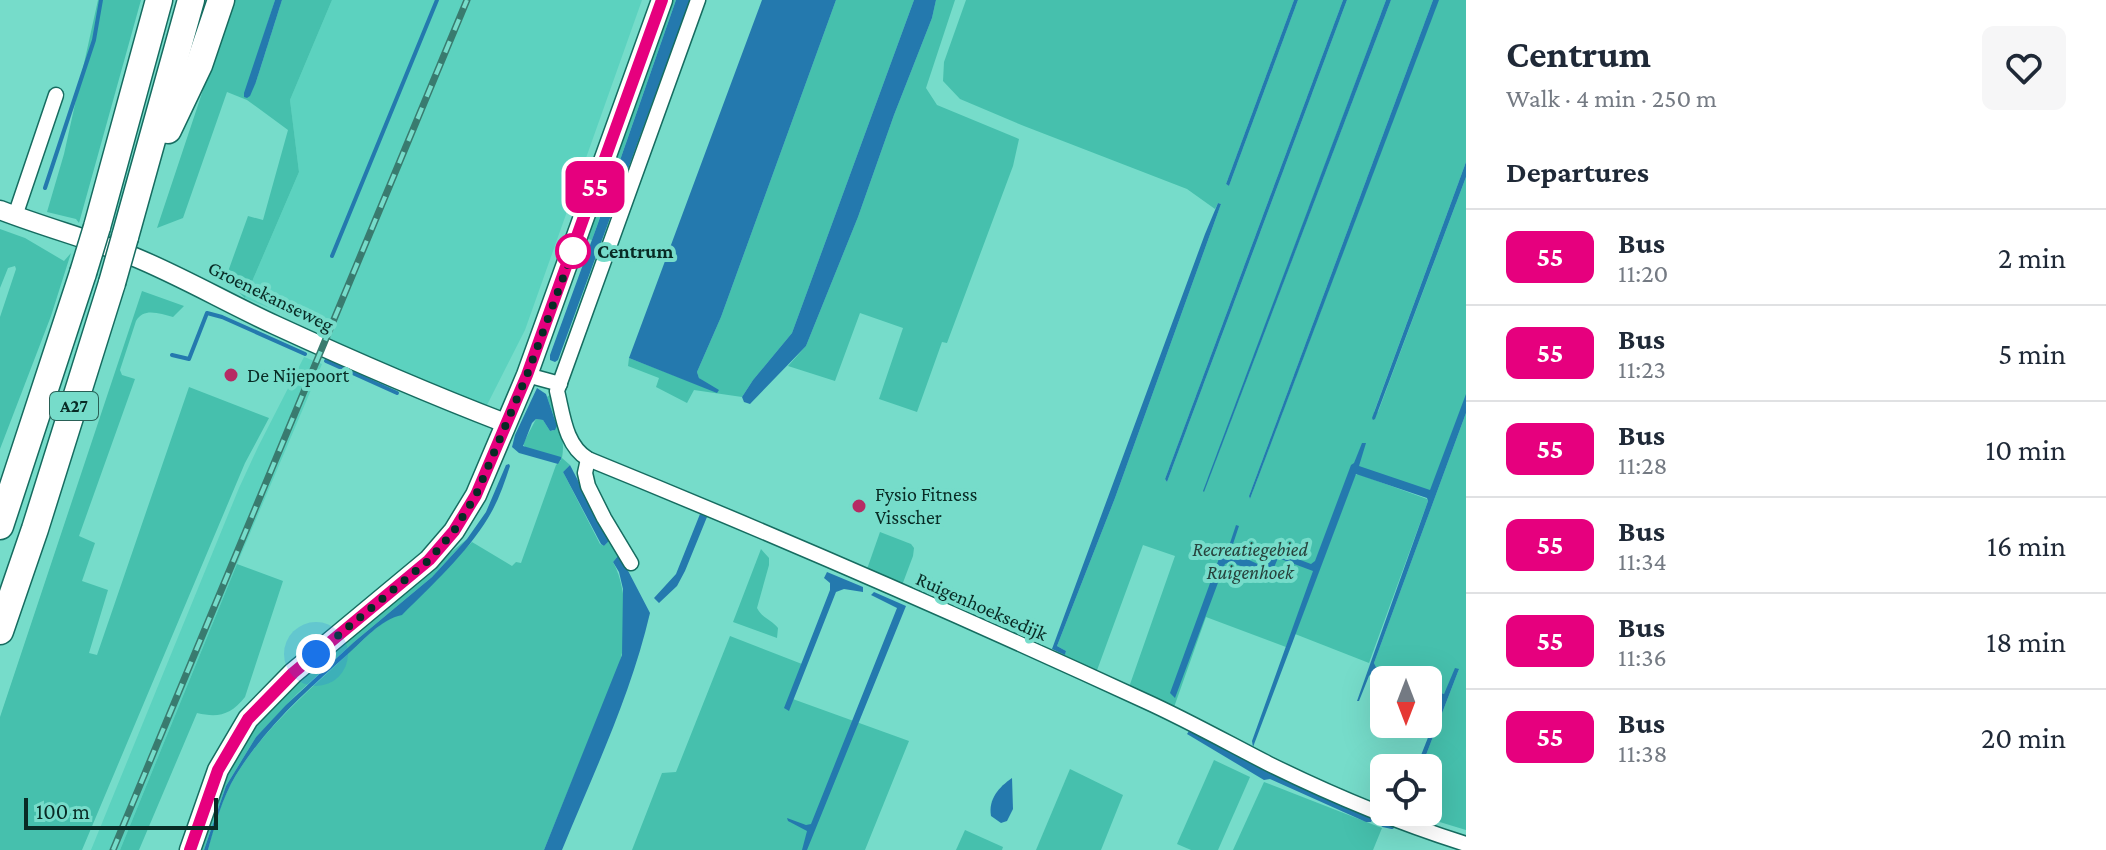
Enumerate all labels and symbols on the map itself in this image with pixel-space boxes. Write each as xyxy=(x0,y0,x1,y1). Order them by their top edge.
line badge: 55 xyxy=(559,161,631,213)
marker: Centrum xyxy=(556,234,590,268)
place label: Centrum xyxy=(597,240,673,262)
street label: Groenekanseweg xyxy=(204,256,338,337)
place label: De Nijepoort xyxy=(247,364,349,387)
marker: De Nijepoort xyxy=(222,366,240,384)
road number: A27 xyxy=(50,392,98,420)
place label: Fysio Fitness Visscher xyxy=(875,483,978,528)
marker: Fysio Fitness Visscher xyxy=(850,497,868,515)
park label: Recreatiegebied Ruigenhoek xyxy=(1192,538,1308,584)
street label: Ruigenhoeksedijk xyxy=(912,567,1052,646)
your location xyxy=(296,634,336,674)
north arrow xyxy=(1370,666,1442,738)
scale bar xyxy=(24,794,218,830)

